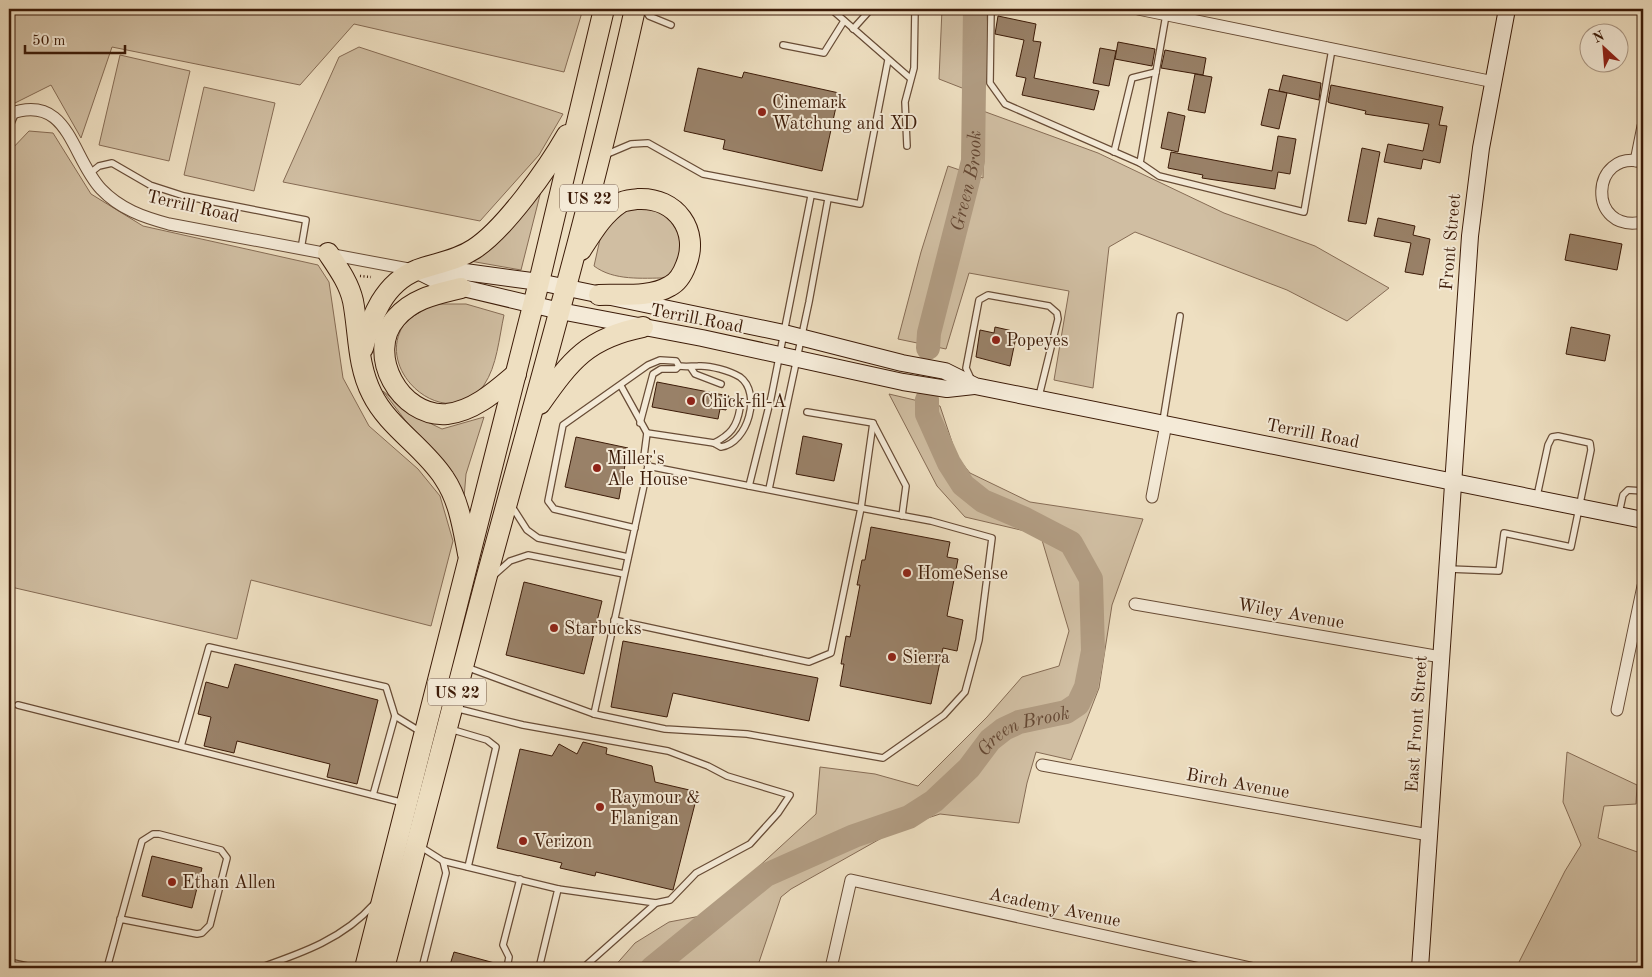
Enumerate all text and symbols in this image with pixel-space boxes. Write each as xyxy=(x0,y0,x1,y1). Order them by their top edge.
scale bar xyxy=(25,22,125,54)
north arrow xyxy=(1580,22,1630,72)
text: N xyxy=(1591,28,1607,46)
text: 50 m xyxy=(32,34,66,49)
place label: Cinemark Watchung and XD xyxy=(772,94,917,133)
marker: Cinemark Watchung and XD xyxy=(756,106,768,118)
water label: Green Brook xyxy=(948,130,986,233)
road number: US 22 xyxy=(560,184,618,212)
street label: Terrill Road xyxy=(145,188,241,226)
street label: Front Street xyxy=(1438,193,1464,291)
street label: Terrill Road xyxy=(649,301,745,337)
place label: Popeyes xyxy=(1006,332,1069,350)
marker: Popeyes xyxy=(990,334,1002,346)
place label: Chick-fil-A xyxy=(701,393,787,411)
marker: Chick-fil-A xyxy=(685,395,697,407)
street label: Terrill Road xyxy=(1265,416,1361,452)
place label: Miller's Ale House xyxy=(607,450,688,489)
marker: Miller's Ale House xyxy=(591,462,603,474)
place label: HomeSense xyxy=(917,565,1008,583)
marker: HomeSense xyxy=(901,567,913,579)
street label: Wiley Avenue xyxy=(1236,596,1346,632)
place label: Starbucks xyxy=(564,620,642,638)
marker: Starbucks xyxy=(548,622,560,634)
place label: Sierra xyxy=(902,649,950,667)
marker: Sierra xyxy=(886,651,898,663)
street label: East Front Street xyxy=(1403,655,1431,793)
road number: US 22 xyxy=(428,679,486,706)
water label: Green Brook xyxy=(975,704,1072,760)
street label: Birch Avenue xyxy=(1185,766,1291,802)
place label: Raymour & Flanigan xyxy=(610,789,700,828)
marker: Raymour & Flanigan xyxy=(594,801,606,813)
place label: Verizon xyxy=(533,833,593,851)
marker: Verizon xyxy=(517,835,529,847)
place label: Ethan Allen xyxy=(182,874,276,892)
marker: Ethan Allen xyxy=(166,876,178,888)
street label: Academy Avenue xyxy=(987,885,1122,931)

